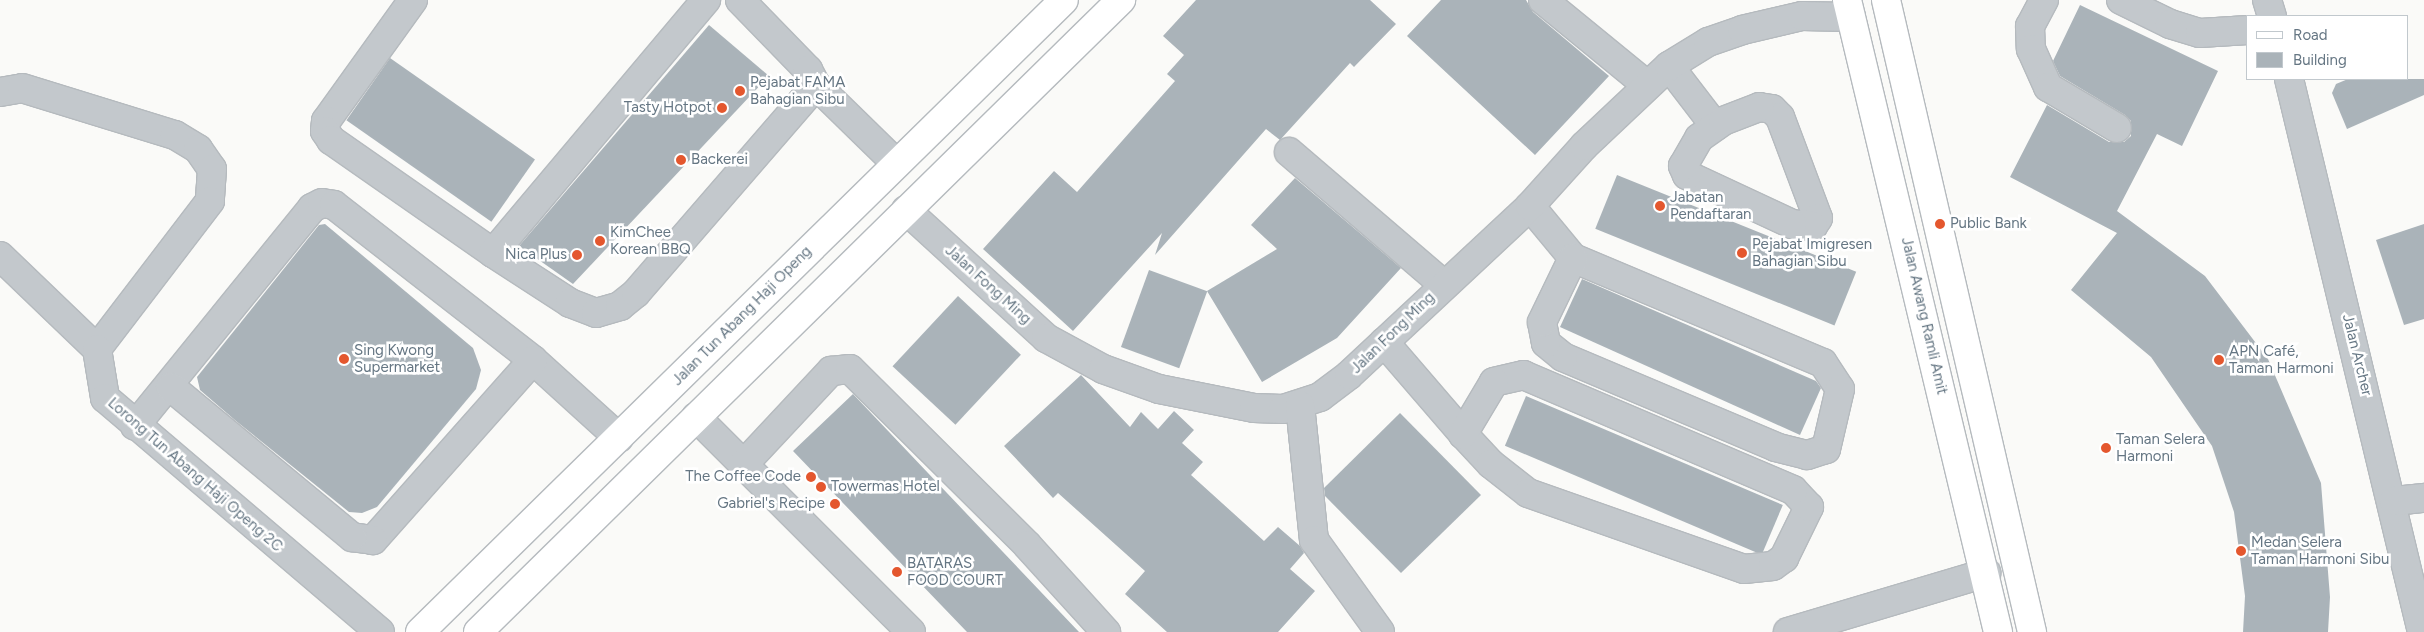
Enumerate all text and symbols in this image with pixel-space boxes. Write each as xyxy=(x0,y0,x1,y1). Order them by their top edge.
legend xyxy=(2246,15,2409,80)
text: Road xyxy=(2293,26,2328,44)
text: Building xyxy=(2293,51,2347,69)
place label: Pejabat FAMA Bahagian Sibu xyxy=(750,73,845,108)
marker: Pejabat FAMA Bahagian Sibu xyxy=(734,85,746,97)
place label: Tasty Hotpot xyxy=(624,99,712,117)
marker: Tasty Hotpot xyxy=(716,102,728,114)
place label: Backerei xyxy=(691,151,748,169)
marker: Backerei xyxy=(675,154,687,166)
place label: Jabatan Pendaftaran xyxy=(1670,188,1751,223)
marker: Jabatan Pendaftaran xyxy=(1654,200,1666,212)
place label: Public Bank xyxy=(1950,215,2027,233)
marker: Public Bank xyxy=(1934,218,1946,230)
place label: KimChee Korean BBQ xyxy=(610,223,691,258)
marker: KimChee Korean BBQ xyxy=(594,235,606,247)
place label: Pejabat Imigresen Bahagian Sibu xyxy=(1752,235,1872,270)
street label: Jalan Awang Ramli Amit xyxy=(1897,236,1951,396)
street label: Jalan Tun Abang Haji Openg xyxy=(668,242,816,390)
street label: Jalan Fong Ming xyxy=(941,242,1035,328)
place label: Nica Plus xyxy=(505,246,567,264)
marker: Pejabat Imigresen Bahagian Sibu xyxy=(1736,247,1748,259)
marker: Nica Plus xyxy=(571,249,583,261)
street label: Jalan Fong Ming xyxy=(1347,289,1439,377)
street label: Jalan Archer xyxy=(2338,312,2376,398)
place label: Sing Kwong Supermarket xyxy=(354,341,440,376)
place label: APN Café, Taman Harmoni xyxy=(2229,342,2334,377)
marker: Sing Kwong Supermarket xyxy=(338,353,350,365)
marker: APN Café, Taman Harmoni xyxy=(2213,354,2225,366)
street label: Lorong Tun Abang Haji Openg 2C xyxy=(104,394,286,556)
place label: Taman Selera Harmoni xyxy=(2116,430,2205,465)
marker: Taman Selera Harmoni xyxy=(2100,442,2112,454)
place label: The Coffee Code xyxy=(685,468,801,486)
marker: The Coffee Code xyxy=(805,471,817,483)
place label: Towermas Hotel xyxy=(831,478,940,496)
marker: Towermas Hotel xyxy=(815,481,827,493)
place label: Gabriel's Recipe xyxy=(717,495,825,513)
marker: Gabriel's Recipe xyxy=(829,498,841,510)
place label: Medan Selera Taman Harmoni Sibu xyxy=(2251,533,2389,568)
marker: Medan Selera Taman Harmoni Sibu xyxy=(2235,545,2247,557)
place label: BATARAS FOOD COURT xyxy=(907,554,1003,589)
marker: BATARAS FOOD COURT xyxy=(891,566,903,578)

